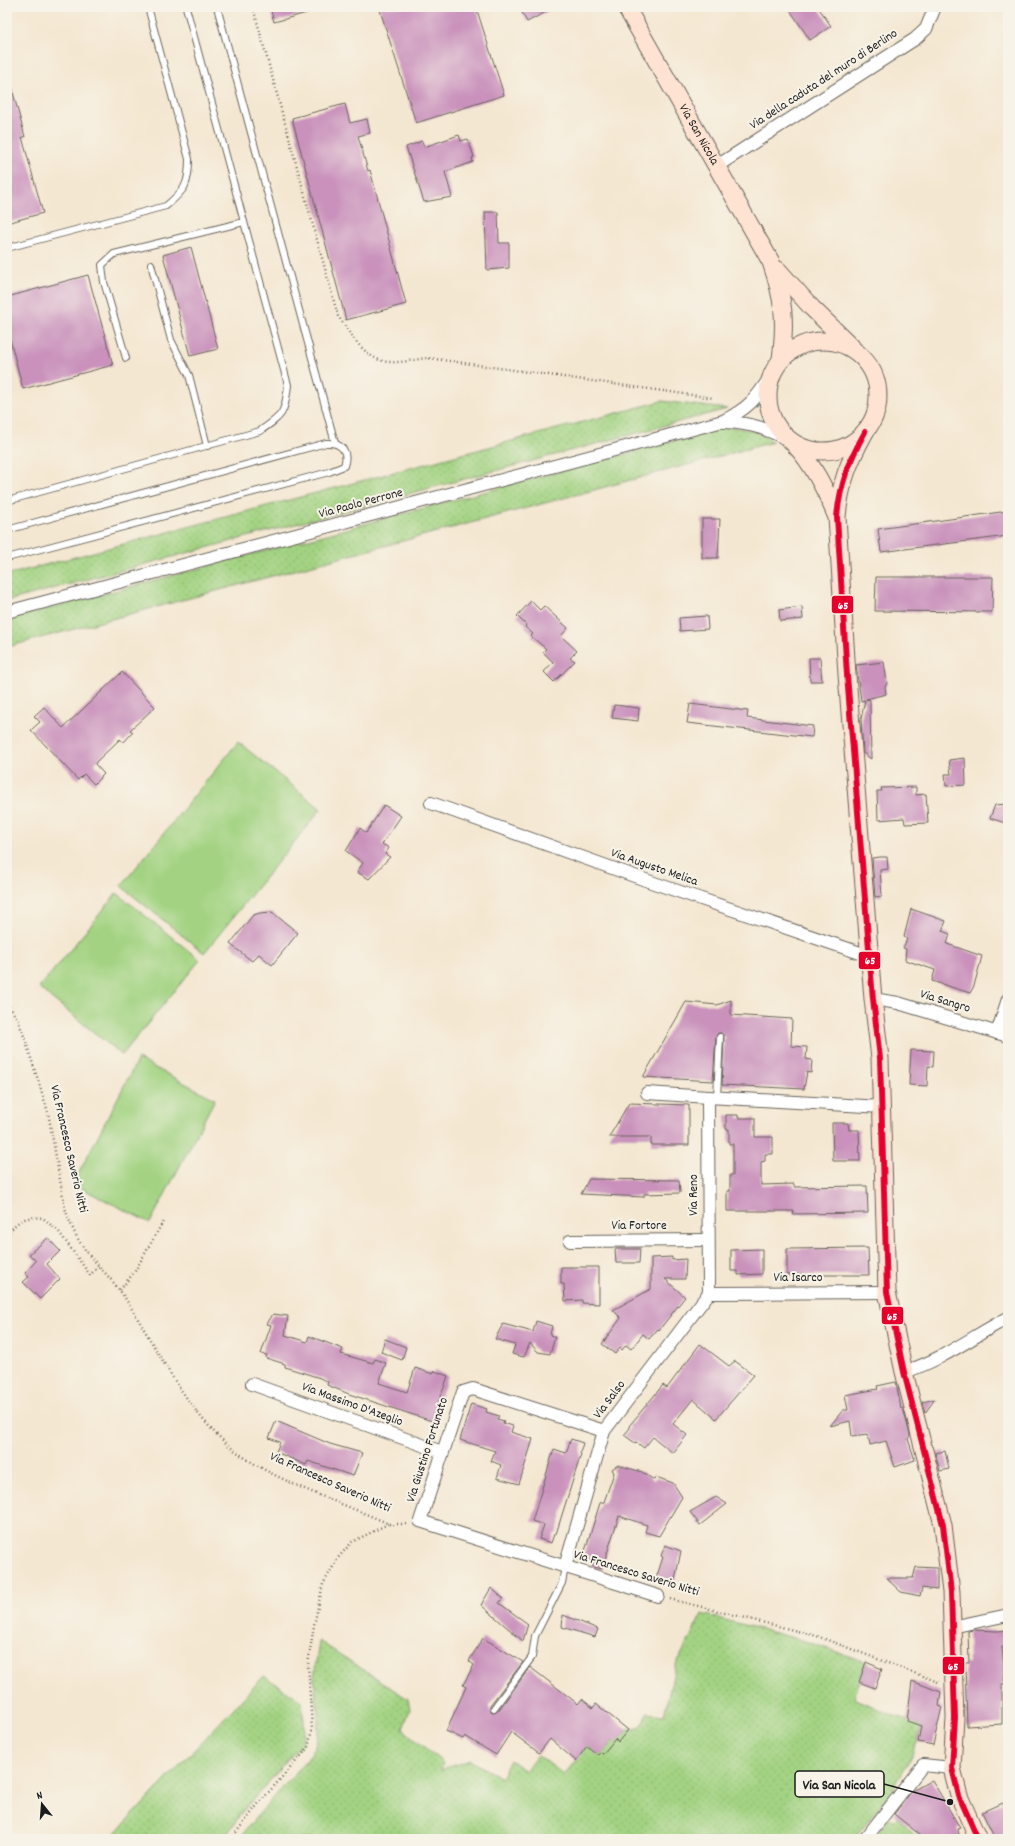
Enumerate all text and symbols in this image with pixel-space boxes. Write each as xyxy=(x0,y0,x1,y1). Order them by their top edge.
street label: Via della caduta del muro di Berlino xyxy=(746,25,902,135)
street label: Via San Nicola xyxy=(674,101,724,170)
street label: Via Paolo Perrone xyxy=(317,484,405,524)
line badge: 65 xyxy=(831,595,854,614)
text: 65 xyxy=(838,599,848,615)
street label: Via Augusto Melica xyxy=(608,844,701,892)
line badge: 65 xyxy=(858,951,881,970)
text: 65 xyxy=(865,954,875,970)
street label: Via Sangro xyxy=(917,985,973,1019)
street label: Via Francesco Saverio Nitti xyxy=(44,1083,92,1215)
street label: Via Reno xyxy=(685,1174,704,1216)
street label: Via Fortore xyxy=(611,1217,667,1236)
street label: Via Isarco xyxy=(773,1269,823,1288)
line badge: 65 xyxy=(881,1306,904,1325)
text: 65 xyxy=(887,1310,897,1326)
street label: Via Salso xyxy=(589,1377,631,1423)
street label: Via Massimo D'Azeglio xyxy=(299,1378,405,1432)
street label: Via Giustino Fortunato xyxy=(402,1395,454,1505)
street label: Via Francesco Saverio Nitti xyxy=(267,1448,394,1518)
street label: Via Francesco Saverio Nitti xyxy=(571,1546,702,1602)
line badge: 65 xyxy=(942,1656,965,1675)
text: 65 xyxy=(948,1660,958,1676)
callout: Via San Nicola xyxy=(795,1771,884,1797)
text: Via San Nicola xyxy=(803,1776,877,1796)
north arrow xyxy=(22,1784,62,1824)
text: N xyxy=(35,1788,45,1805)

